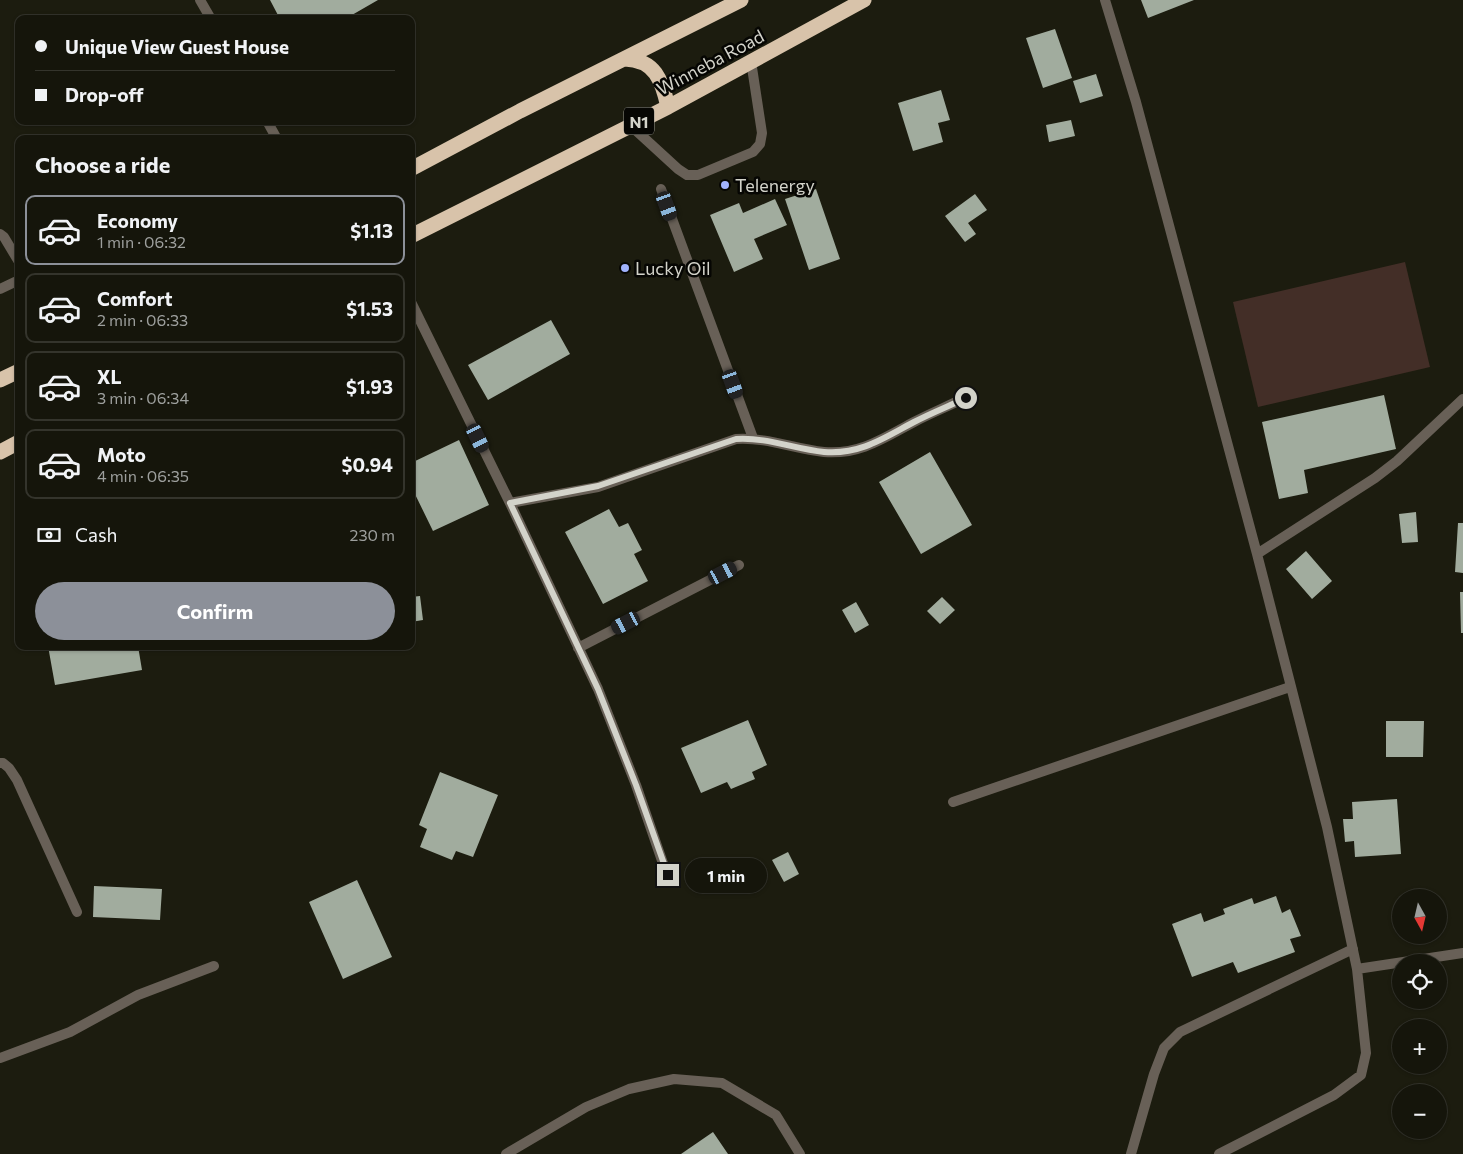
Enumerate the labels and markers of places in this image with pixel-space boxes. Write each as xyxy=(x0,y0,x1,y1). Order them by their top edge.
place label: Telenergy xyxy=(735,174,815,196)
marker: Telenergy xyxy=(719,179,731,191)
place label: Lucky Oil xyxy=(635,257,711,279)
marker: Lucky Oil xyxy=(619,262,631,274)

